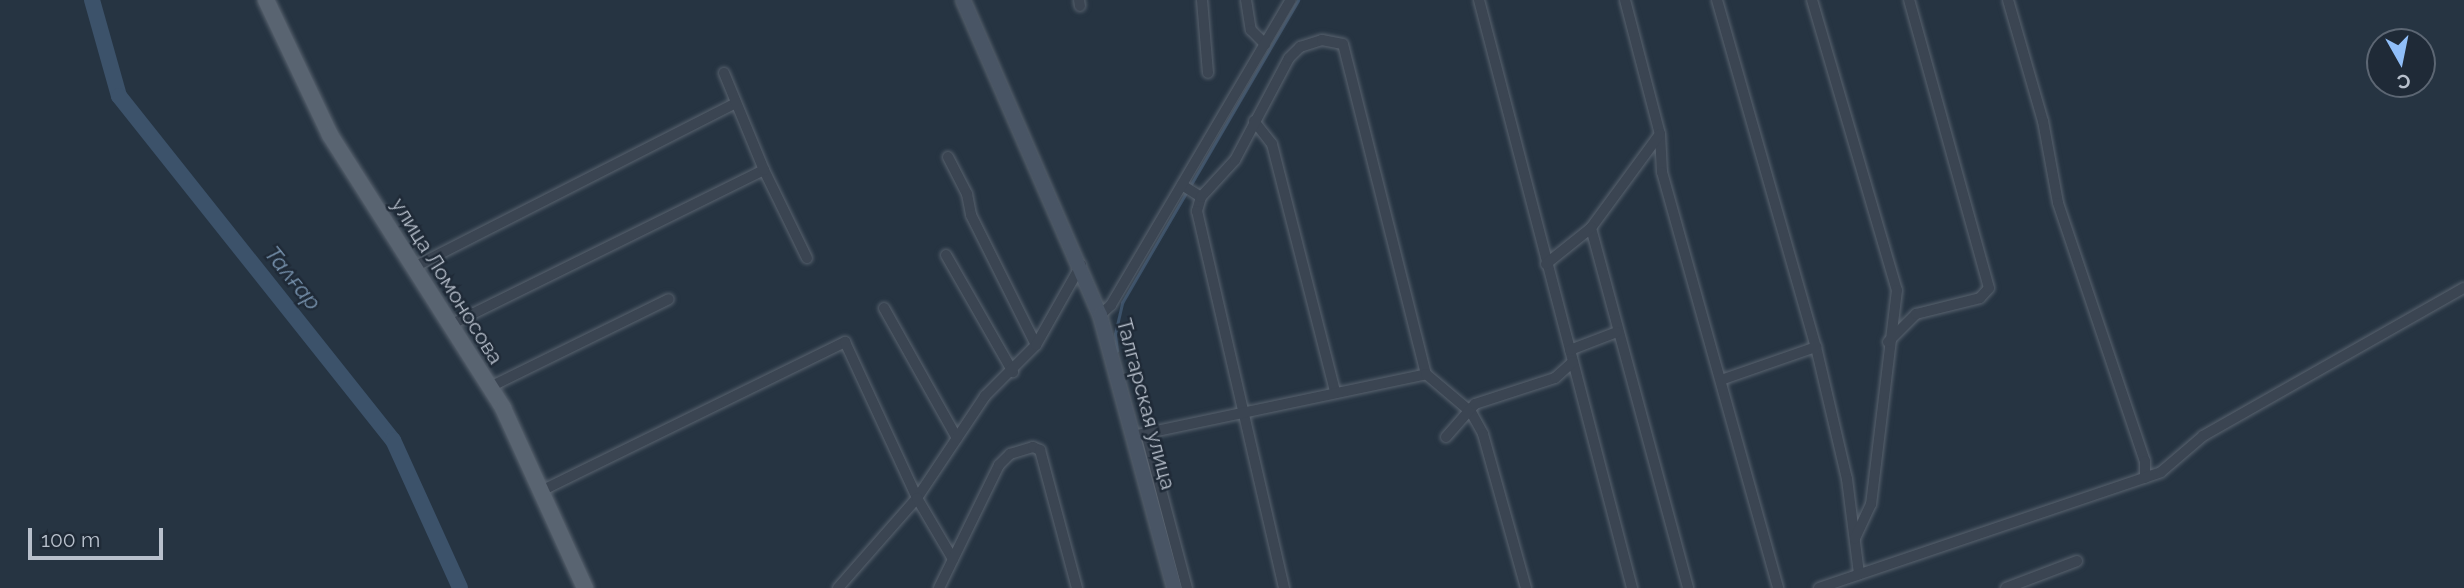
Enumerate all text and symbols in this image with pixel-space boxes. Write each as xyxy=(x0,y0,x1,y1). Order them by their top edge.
north arrow xyxy=(2366,28,2436,98)
text: С xyxy=(2396,70,2412,94)
street label: улица Ломоносова xyxy=(386,193,508,369)
water label: Талғар xyxy=(259,240,327,316)
street label: Талгарская улица xyxy=(1111,316,1181,492)
scale bar xyxy=(32,514,166,558)
text: 100 m xyxy=(41,527,100,552)

